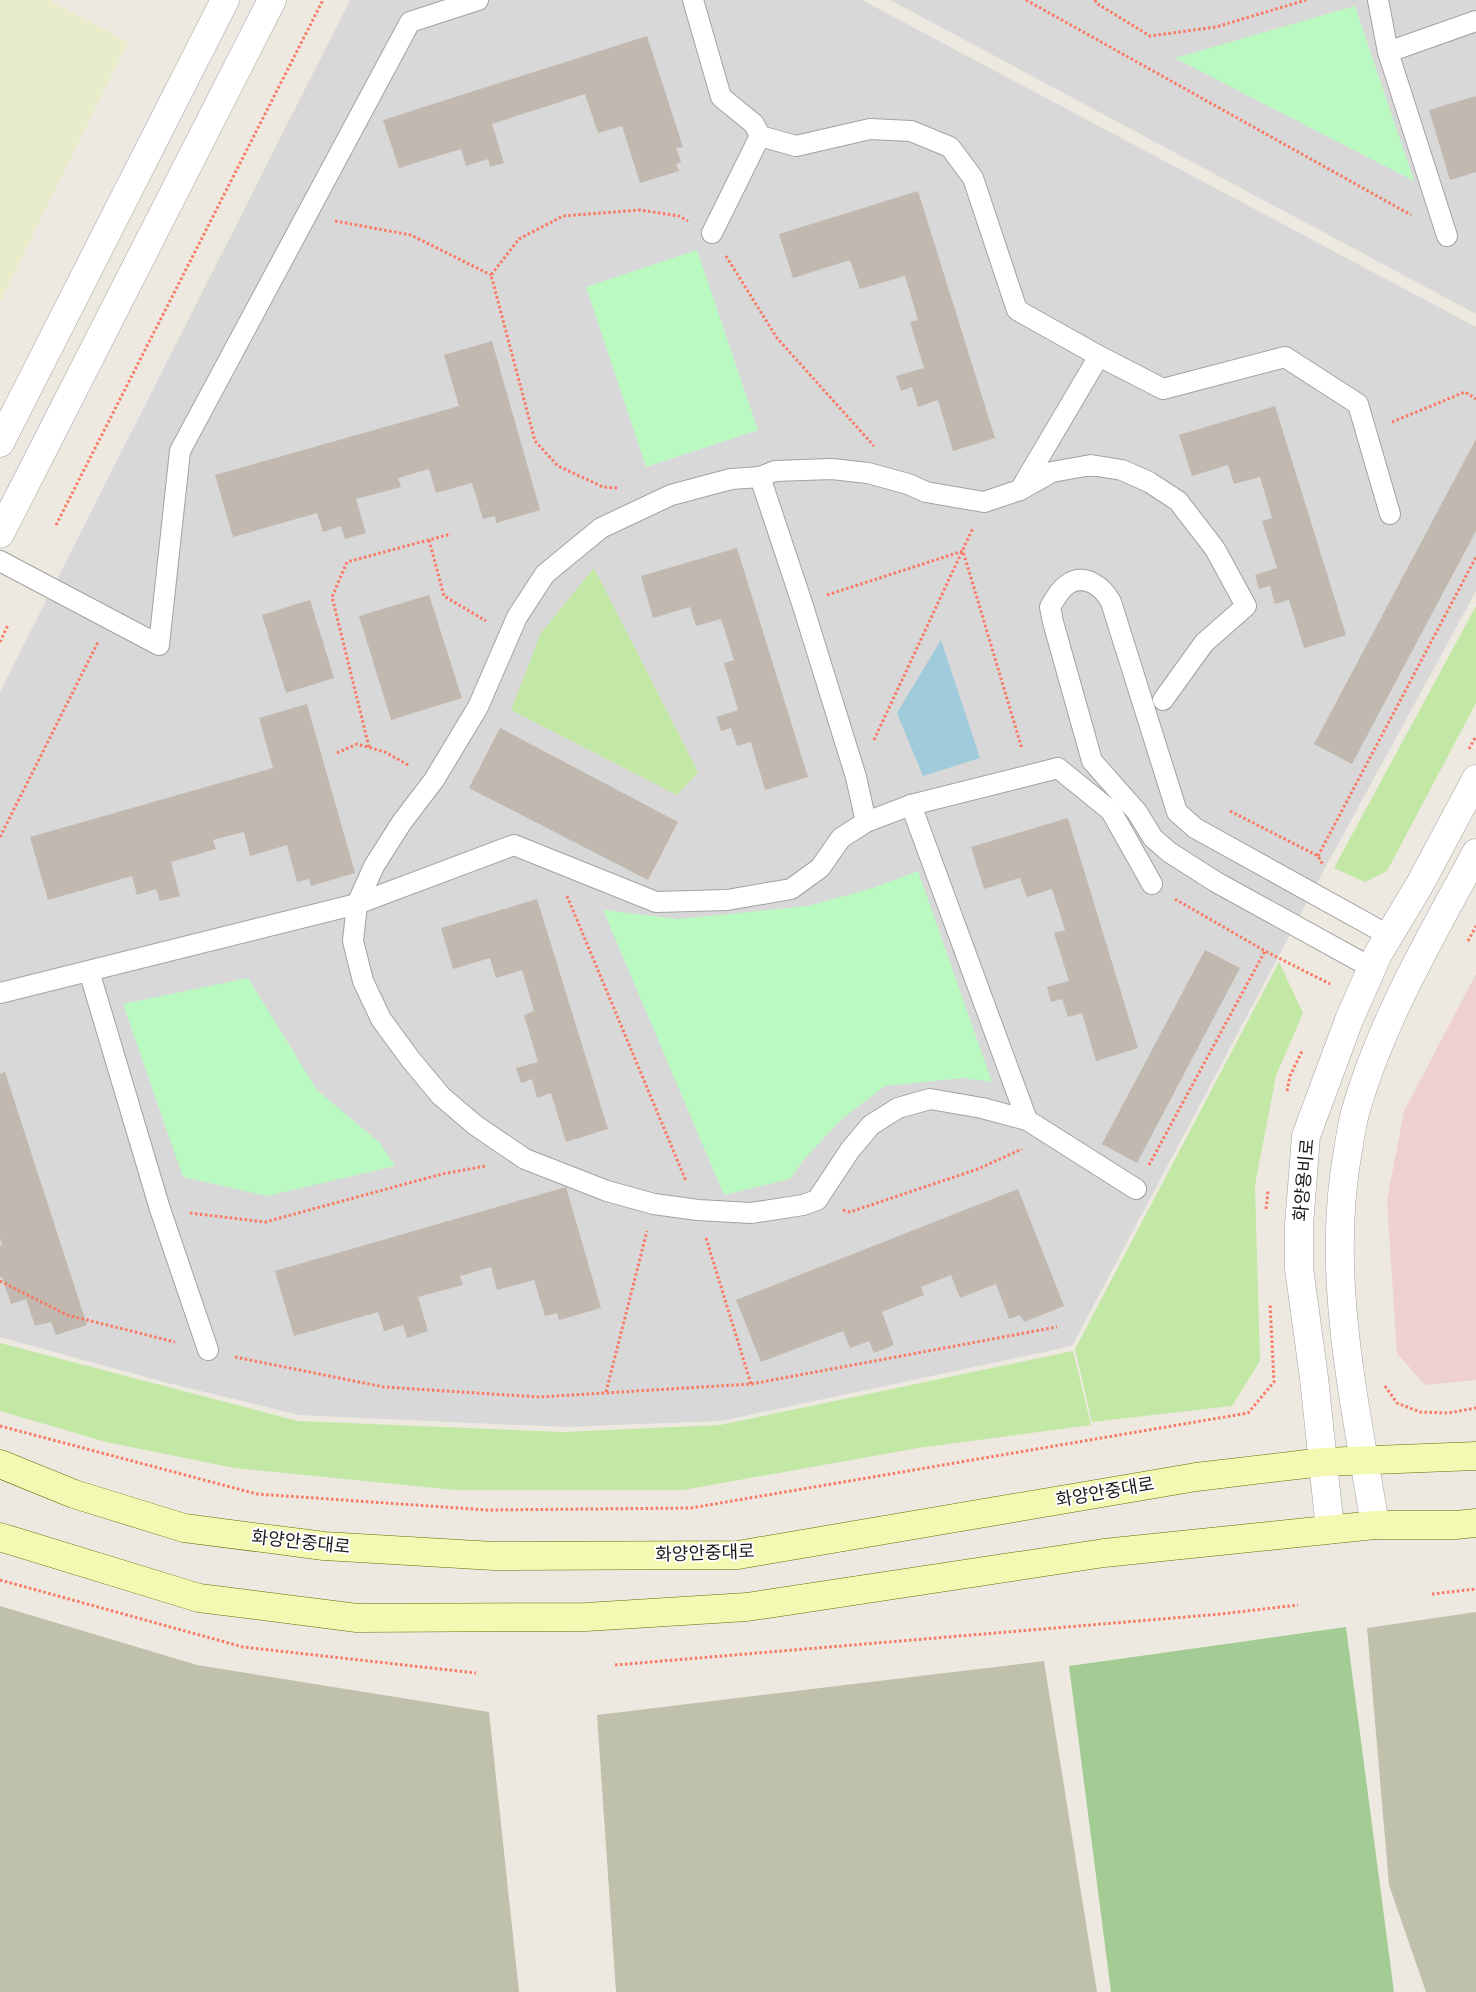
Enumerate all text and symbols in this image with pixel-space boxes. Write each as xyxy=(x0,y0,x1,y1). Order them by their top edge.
street label: 화양용비로 xyxy=(1288,1138,1318,1222)
street label: 화양안중대로 xyxy=(1054,1472,1156,1510)
street label: 화양안중대로 xyxy=(251,1525,352,1557)
street label: 화양안중대로 xyxy=(655,1539,755,1565)

